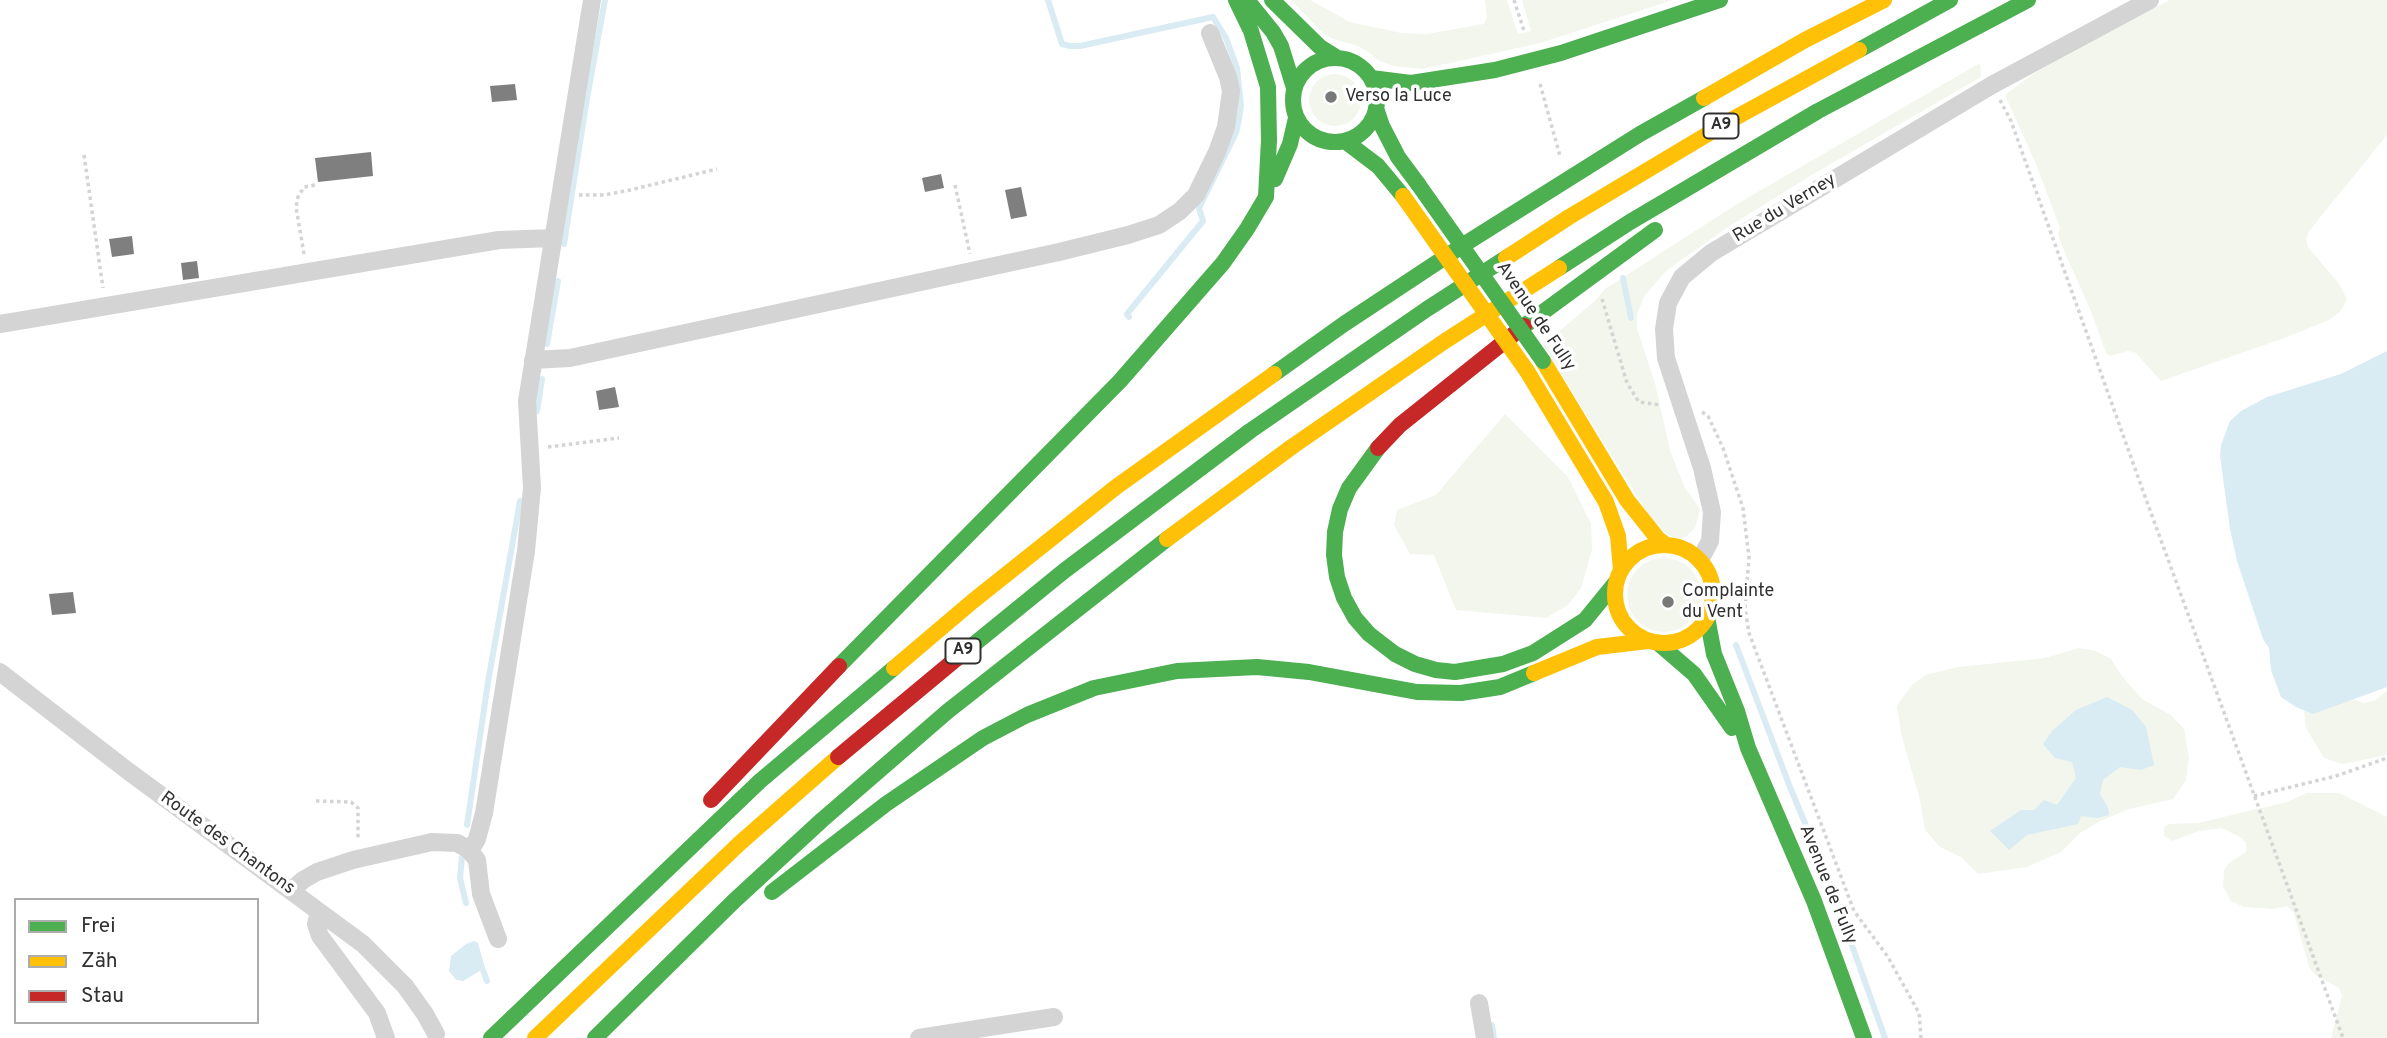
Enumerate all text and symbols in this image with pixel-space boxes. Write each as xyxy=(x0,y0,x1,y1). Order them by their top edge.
place label: Verso la Luce xyxy=(1345,86,1452,108)
marker: Verso la Luce xyxy=(1323,89,1339,105)
road number: A9 xyxy=(1704,114,1738,138)
street label: Rue du Verney xyxy=(1730,170,1840,248)
street label: Avenue de Fully xyxy=(1491,258,1579,376)
place label: Complainte du Vent xyxy=(1682,581,1774,624)
marker: Complainte du Vent xyxy=(1660,594,1676,610)
road number: A9 xyxy=(946,638,981,664)
street label: Route des Chantons xyxy=(155,788,299,900)
street label: Avenue de Fully xyxy=(1793,822,1861,948)
legend xyxy=(14,898,259,1024)
text: Frei xyxy=(81,913,116,940)
text: Zäh xyxy=(81,948,118,975)
text: Stau xyxy=(81,983,124,1010)

